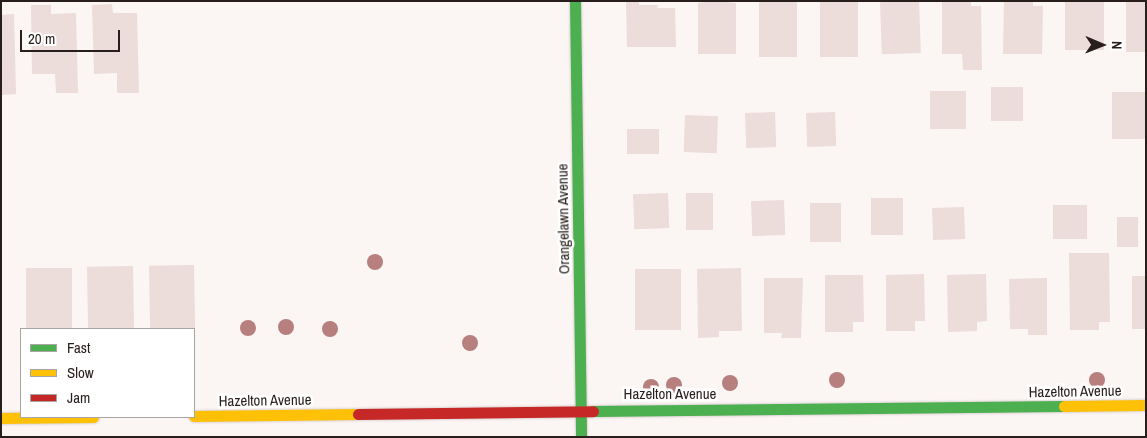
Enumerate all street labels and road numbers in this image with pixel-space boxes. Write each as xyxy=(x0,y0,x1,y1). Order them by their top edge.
street label: Orangelawn Avenue xyxy=(553,163,573,275)
street label: Hazelton Avenue xyxy=(1028,381,1122,401)
street label: Hazelton Avenue xyxy=(623,385,717,403)
street label: Hazelton Avenue xyxy=(218,390,312,410)

